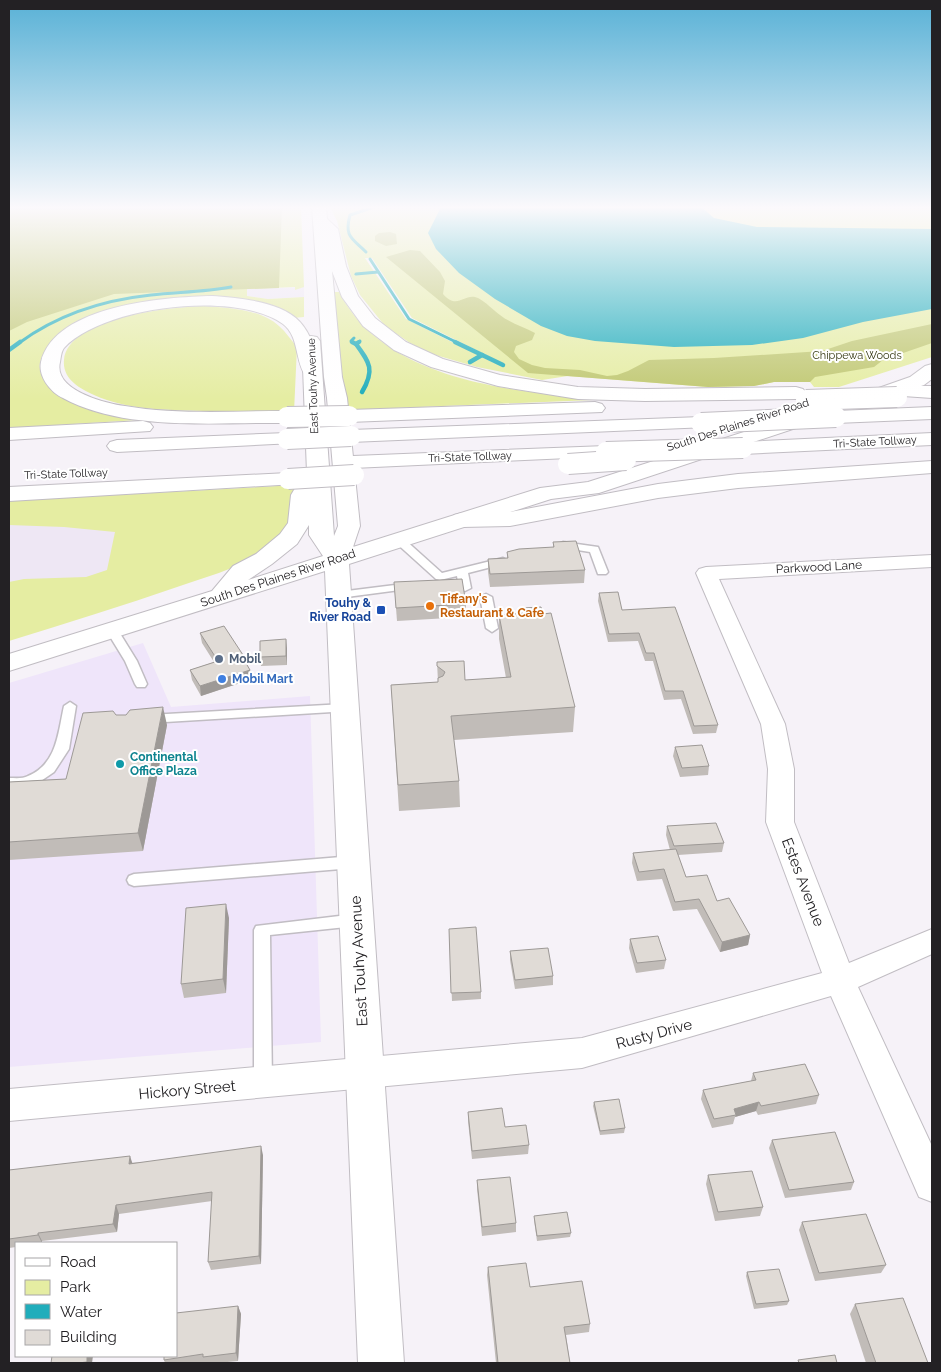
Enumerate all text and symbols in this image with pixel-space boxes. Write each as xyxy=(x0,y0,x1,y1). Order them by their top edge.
street label: East Touhy Avenue xyxy=(305,337,321,434)
park label: Chippewa Woods xyxy=(812,349,902,362)
street label: South Des Plaines River Road xyxy=(665,396,811,454)
street label: Tri-State Tollway xyxy=(833,433,917,451)
street label: Tri-State Tollway xyxy=(428,449,512,465)
street label: Tri-State Tollway xyxy=(24,466,108,482)
street label: South Des Plaines River Road xyxy=(199,546,357,610)
street label: Parkwood Lane xyxy=(775,558,863,576)
place label: Tiffany's Restaurant & Cafe xyxy=(440,592,544,620)
place label: Touhy & River Road xyxy=(310,596,371,624)
marker: Tiffany's Restaurant & Cafe xyxy=(424,600,436,612)
marker: Touhy & River Road xyxy=(375,604,387,616)
place label: Mobil xyxy=(229,652,261,666)
marker: Mobil xyxy=(213,653,225,665)
place label: Mobil Mart xyxy=(232,672,293,686)
marker: Mobil Mart xyxy=(216,673,228,685)
place label: Continental Office Plaza xyxy=(130,750,198,778)
marker: Continental Office Plaza xyxy=(114,758,126,770)
street label: Estes Avenue xyxy=(778,835,828,929)
street label: East Touhy Avenue xyxy=(347,895,371,1027)
street label: Rusty Drive xyxy=(614,1015,694,1053)
street label: Hickory Street xyxy=(138,1077,236,1103)
legend xyxy=(15,1242,178,1357)
text: Road xyxy=(60,1253,96,1271)
text: Park xyxy=(60,1278,91,1296)
text: Water xyxy=(60,1303,103,1321)
text: Building xyxy=(60,1328,117,1346)

